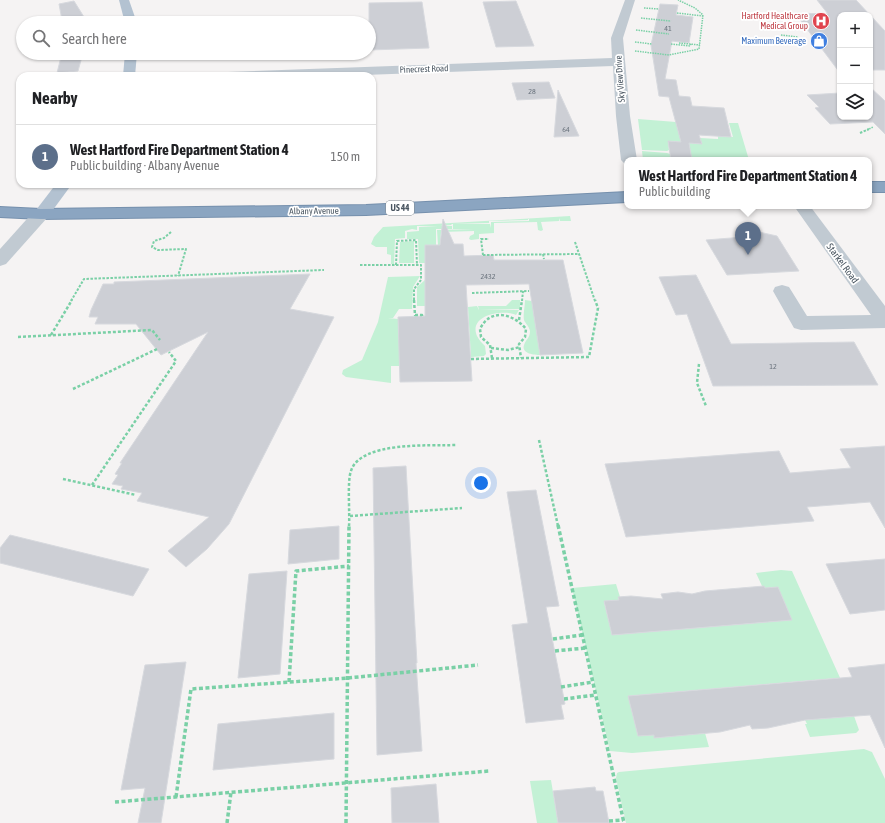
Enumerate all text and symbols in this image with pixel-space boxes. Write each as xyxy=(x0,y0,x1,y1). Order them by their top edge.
place label: Hartford Healthcare Medical Group xyxy=(741,11,808,31)
hospital icon: Hartford Healthcare Medical Group xyxy=(811,11,831,31)
map controls xyxy=(837,12,873,120)
button: + xyxy=(837,12,873,48)
search box xyxy=(16,16,376,60)
house number: 41 xyxy=(664,24,672,33)
icon: search xyxy=(30,27,52,49)
text: Search here xyxy=(62,30,127,47)
shop icon: Maximum Beverage xyxy=(809,31,829,51)
place label: Maximum Beverage xyxy=(741,36,806,46)
button: − xyxy=(837,48,873,84)
street label: Sky View Drive xyxy=(613,55,627,103)
street label: Pinecrest Road xyxy=(399,63,449,75)
button: layers xyxy=(837,84,873,120)
house number: 28 xyxy=(528,87,536,96)
text: Nearby xyxy=(32,88,78,108)
house number: 64 xyxy=(562,125,570,134)
text: West Hartford Fire Department Station 4 xyxy=(70,141,289,158)
text: 1 xyxy=(42,149,48,164)
text: 150 m xyxy=(331,149,360,164)
popup xyxy=(624,157,872,209)
text: Public building · Albany Avenue xyxy=(70,158,219,173)
text: West Hartford Fire Department Station 4 xyxy=(639,167,857,184)
text: Public building xyxy=(639,184,710,199)
road number: US 44 xyxy=(386,201,414,215)
street label: Albany Avenue xyxy=(289,206,339,216)
pin: 1 xyxy=(735,222,761,255)
street label: Starkel Road xyxy=(824,241,861,286)
house number: 2432 xyxy=(480,272,496,281)
house number: 12 xyxy=(769,362,777,371)
your location xyxy=(471,473,491,493)

